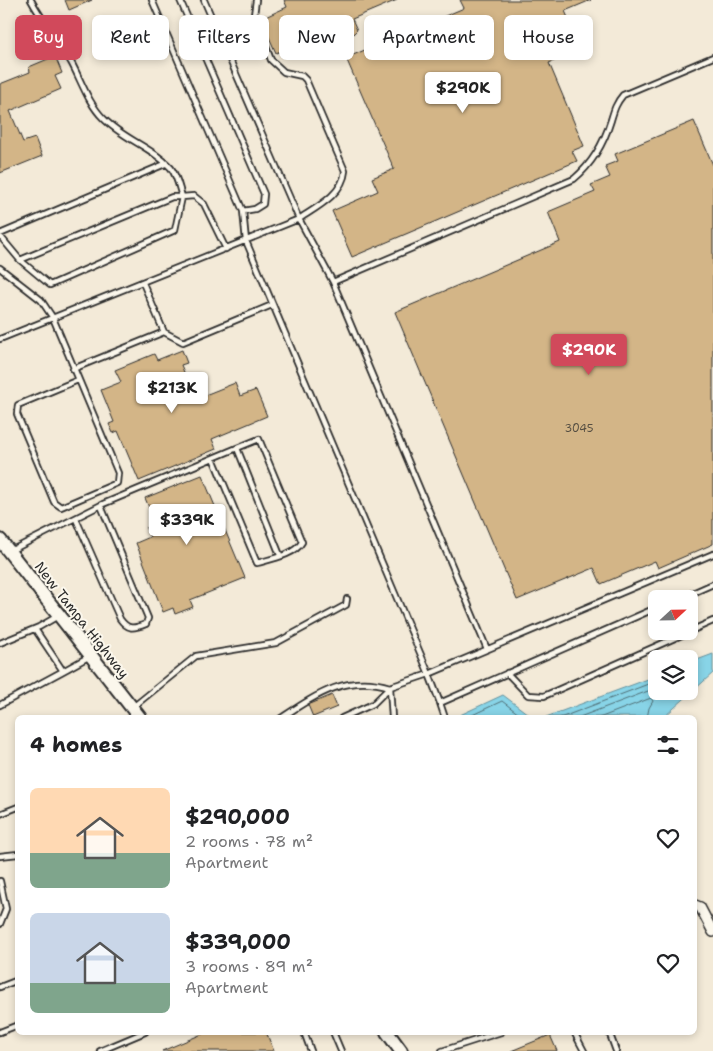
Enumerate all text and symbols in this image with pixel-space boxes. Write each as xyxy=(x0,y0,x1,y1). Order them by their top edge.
chip: Buy xyxy=(15,15,82,60)
chip: Rent xyxy=(92,15,169,60)
chip: Filters xyxy=(179,15,269,60)
chip: New xyxy=(279,15,354,60)
chip: Apartment xyxy=(364,15,494,60)
chip: House xyxy=(504,15,593,60)
pin: $290K xyxy=(428,72,498,114)
text: $290K xyxy=(436,77,490,98)
pin: $290K xyxy=(554,334,624,376)
text: $290K xyxy=(562,339,616,360)
pin: $213K xyxy=(137,372,207,414)
text: $213K xyxy=(147,377,197,398)
house number: 3045 xyxy=(565,421,594,436)
pin: $339K xyxy=(152,504,222,546)
text: $339K xyxy=(160,509,214,530)
street label: New Tampa Highway xyxy=(31,558,133,682)
north arrow xyxy=(648,590,698,640)
map controls xyxy=(648,590,698,700)
button: layers xyxy=(648,650,698,700)
text: 4 homes xyxy=(30,731,122,759)
icon: filters xyxy=(654,731,682,759)
text: $290,000 xyxy=(185,803,290,831)
icon: home xyxy=(70,808,130,868)
icon: heart xyxy=(654,824,682,852)
text: 2 rooms · 78 m² xyxy=(185,831,313,852)
text: Apartment xyxy=(185,852,268,873)
text: $339,000 xyxy=(185,928,291,956)
icon: home xyxy=(70,933,130,993)
icon: heart xyxy=(654,949,682,977)
text: 3 rooms · 89 m² xyxy=(185,956,313,977)
text: Apartment xyxy=(185,977,268,998)

